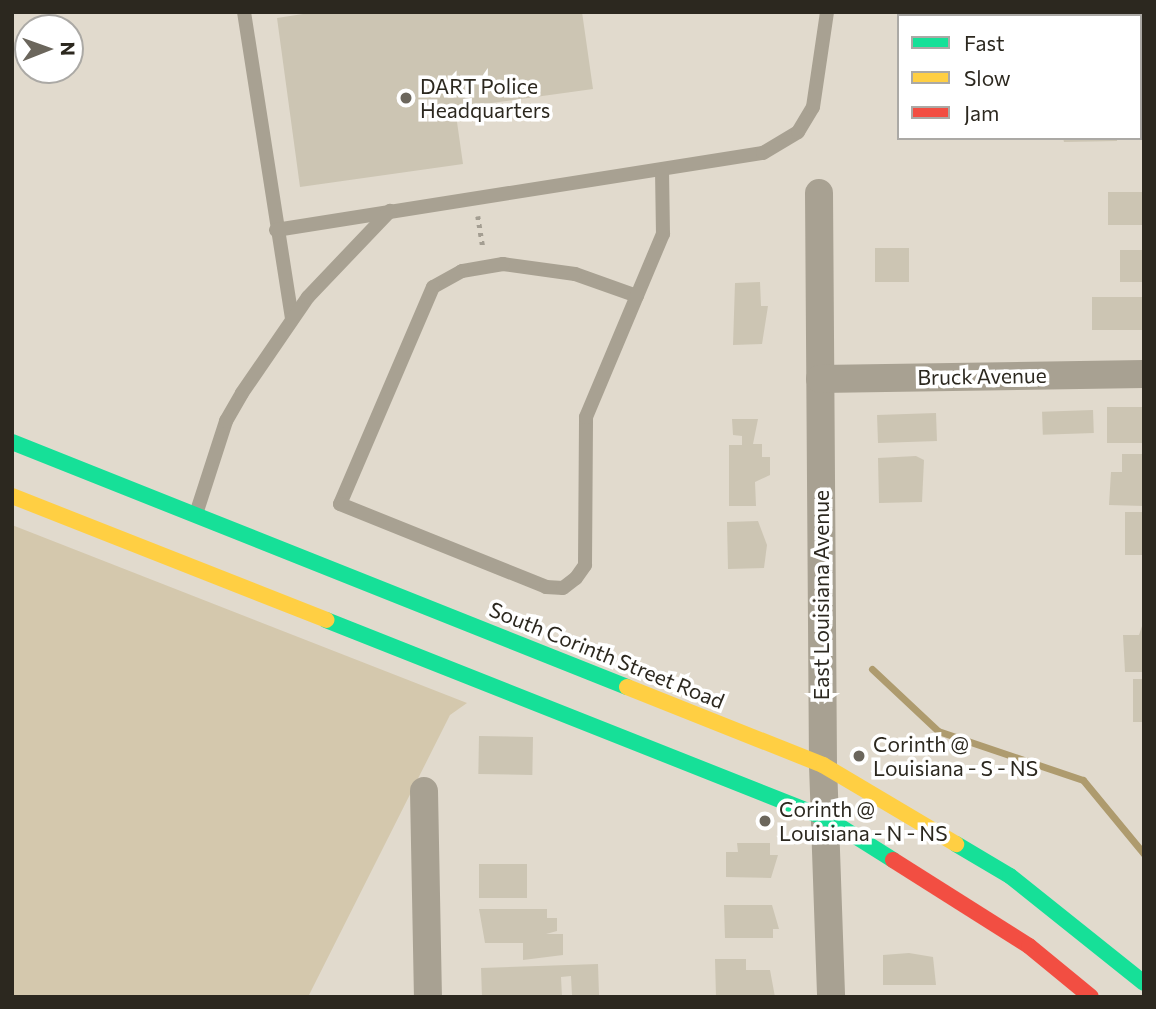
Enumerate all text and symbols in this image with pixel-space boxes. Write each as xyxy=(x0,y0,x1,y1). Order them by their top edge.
north arrow xyxy=(14,14,84,84)
legend xyxy=(897,14,1142,140)
text: Fast xyxy=(964,30,1005,55)
text: N xyxy=(57,41,80,56)
text: Slow xyxy=(964,65,1011,90)
place label: DART Police Headquarters xyxy=(420,73,550,123)
marker: DART Police Headquarters xyxy=(398,90,414,106)
text: Jam xyxy=(964,100,999,125)
street label: Bruck Avenue xyxy=(917,362,1047,390)
street label: East Louisiana Avenue xyxy=(808,490,834,700)
street label: South Corinth Street Road xyxy=(486,596,728,714)
place label: Corinth @ Louisiana - S - NS xyxy=(873,731,1038,781)
marker: Corinth @ Louisiana - S - NS xyxy=(851,748,867,764)
place label: Corinth @ Louisiana - N - NS xyxy=(779,796,947,846)
marker: Corinth @ Louisiana - N - NS xyxy=(757,813,773,829)

